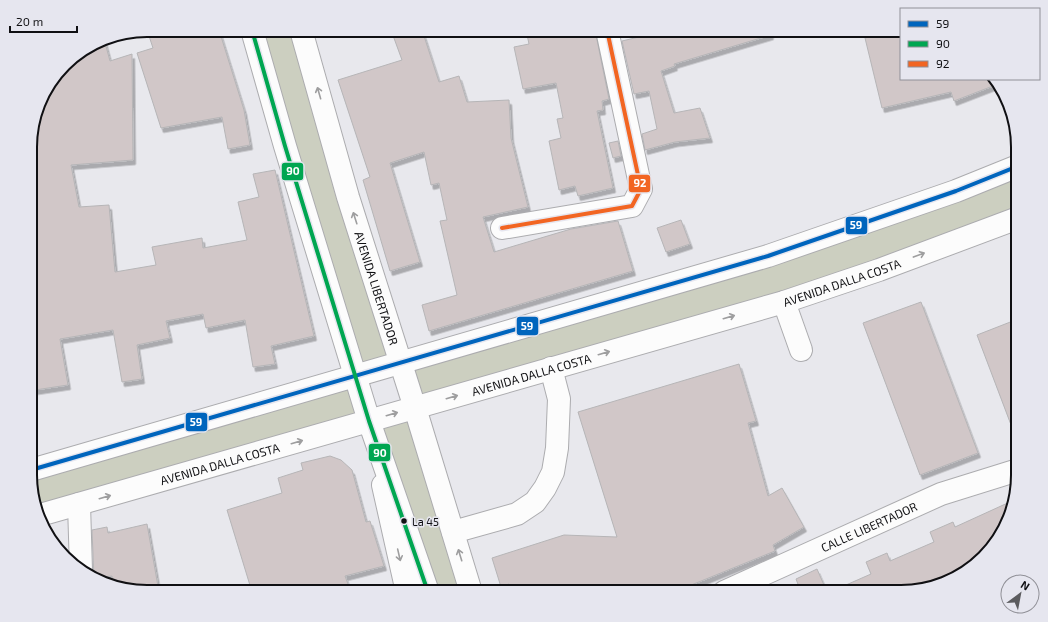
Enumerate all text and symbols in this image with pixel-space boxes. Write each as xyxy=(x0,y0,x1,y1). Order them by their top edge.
scale bar xyxy=(10,8,77,34)
legend xyxy=(900,8,1040,80)
text: 20 m xyxy=(16,14,43,28)
text: 59 xyxy=(936,16,949,30)
text: 90 xyxy=(936,36,950,50)
text: 92 xyxy=(936,56,950,70)
one-way arrow xyxy=(315,87,322,100)
line badge: 90 xyxy=(281,162,304,181)
text: 90 xyxy=(286,164,300,177)
line badge: 92 xyxy=(628,174,651,193)
text: 92 xyxy=(634,176,646,189)
one-way arrow xyxy=(351,212,358,225)
line badge: 59 xyxy=(845,216,868,235)
text: 59 xyxy=(850,218,862,231)
street label: AVENIDA LIBERTADOR xyxy=(352,229,402,347)
one-way arrow xyxy=(913,250,925,258)
street label: AVENIDA DALLA COSTA xyxy=(781,255,903,309)
one-way arrow xyxy=(723,313,736,320)
line badge: 59 xyxy=(516,316,539,336)
text: 59 xyxy=(521,319,533,332)
one-way arrow xyxy=(598,349,611,356)
street label: AVENIDA DALLA COSTA xyxy=(470,351,593,398)
one-way arrow xyxy=(446,393,459,400)
one-way arrow xyxy=(385,410,398,417)
line badge: 59 xyxy=(185,412,208,432)
text: 59 xyxy=(190,415,202,428)
one-way arrow xyxy=(290,438,303,445)
street label: AVENIDA DALLA COSTA xyxy=(159,440,282,487)
line badge: 90 xyxy=(368,443,391,462)
text: 90 xyxy=(373,446,387,459)
one-way arrow xyxy=(98,493,111,500)
street label: CALLE LIBERTADOR xyxy=(819,499,919,554)
place label: La 45 xyxy=(412,515,439,528)
marker: La 45 xyxy=(399,516,409,526)
one-way arrow xyxy=(395,548,403,561)
one-way arrow xyxy=(455,549,463,561)
north arrow xyxy=(1000,574,1040,614)
text: N xyxy=(1019,577,1032,593)

